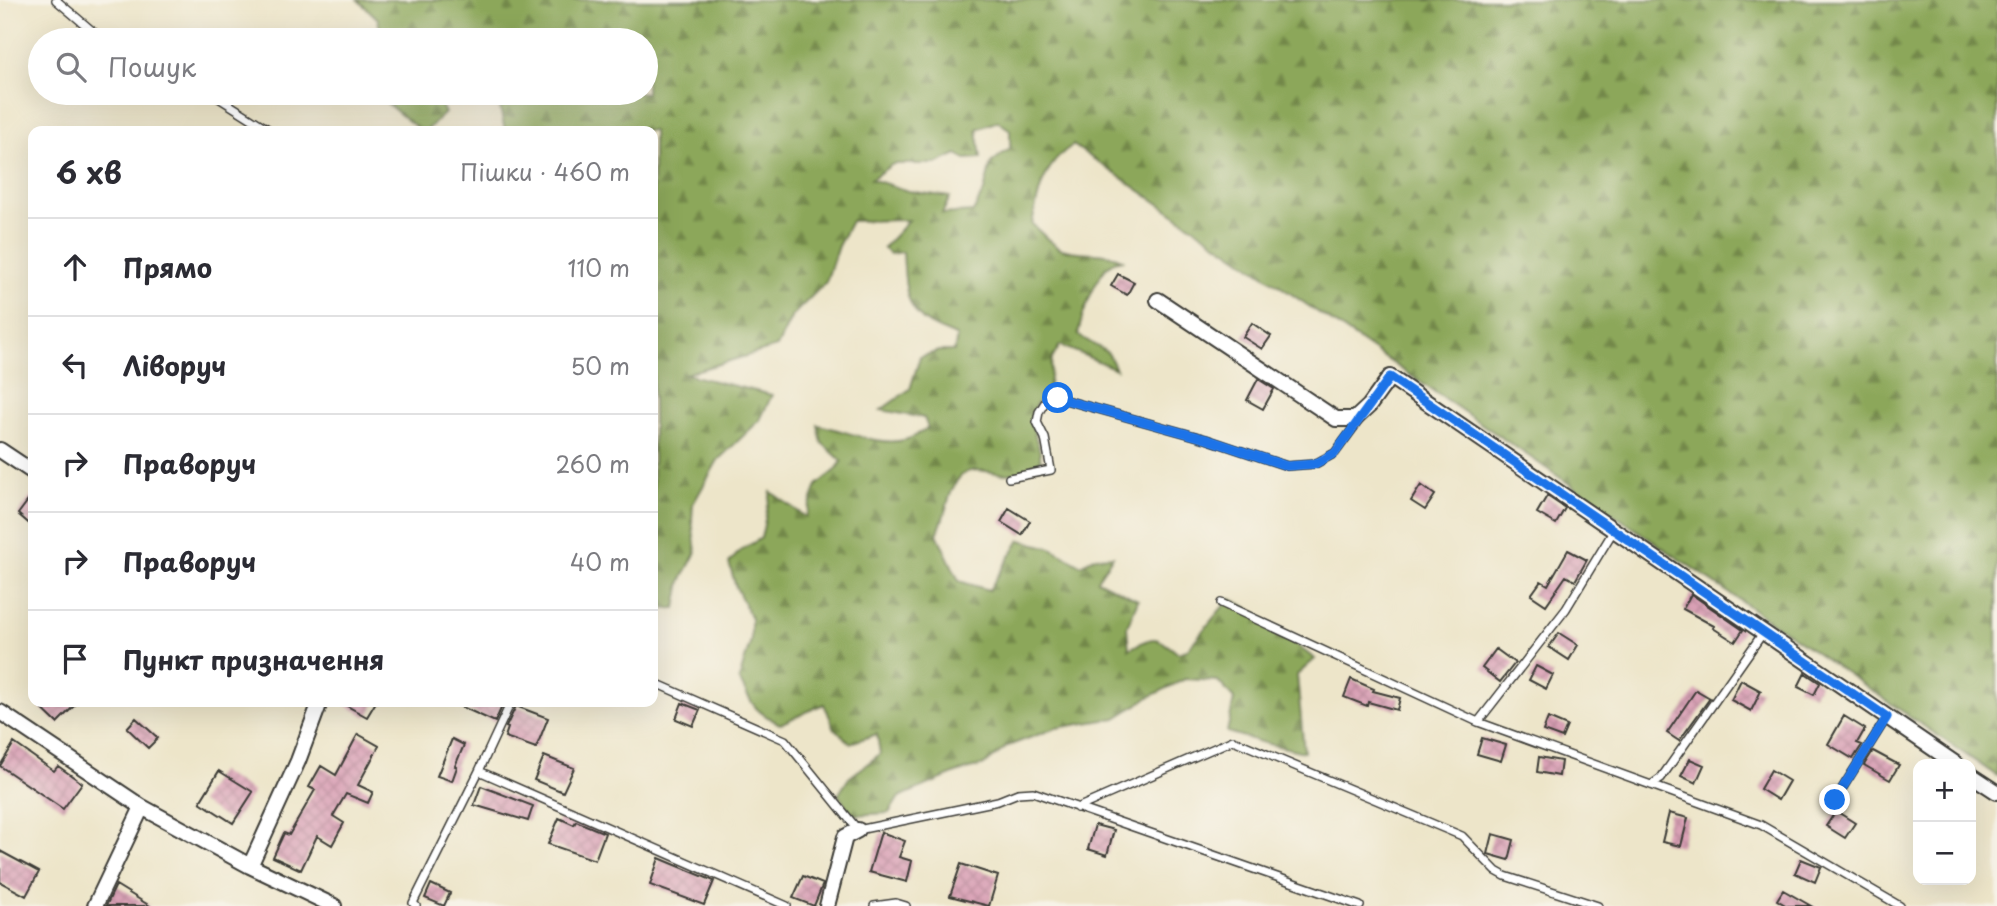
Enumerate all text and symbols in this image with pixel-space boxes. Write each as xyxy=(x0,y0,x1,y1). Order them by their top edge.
search box xyxy=(28,28,658,105)
text: Пошук xyxy=(108,47,196,86)
icon: search xyxy=(52,48,90,86)
text: 6 хв xyxy=(56,149,122,194)
text: Пішки · 460 m xyxy=(460,154,630,189)
icon: ahead xyxy=(56,248,94,286)
text: Прямо xyxy=(123,248,212,287)
text: 110 m xyxy=(568,250,630,285)
icon: left xyxy=(56,346,94,384)
text: Ліворуч xyxy=(123,346,226,385)
text: 50 m xyxy=(570,348,630,383)
route start xyxy=(1042,382,1073,413)
icon: right xyxy=(56,444,94,482)
text: Праворуч xyxy=(123,444,256,483)
text: 260 m xyxy=(555,446,630,481)
icon: right xyxy=(56,542,94,580)
text: Праворуч xyxy=(123,542,256,581)
text: 40 m xyxy=(570,544,630,579)
icon: arrive xyxy=(56,640,94,678)
text: Пункт призначення xyxy=(123,640,384,679)
map controls xyxy=(1913,759,1976,885)
button: + xyxy=(1913,759,1976,822)
route end xyxy=(1819,784,1850,815)
button: − xyxy=(1913,822,1976,885)

